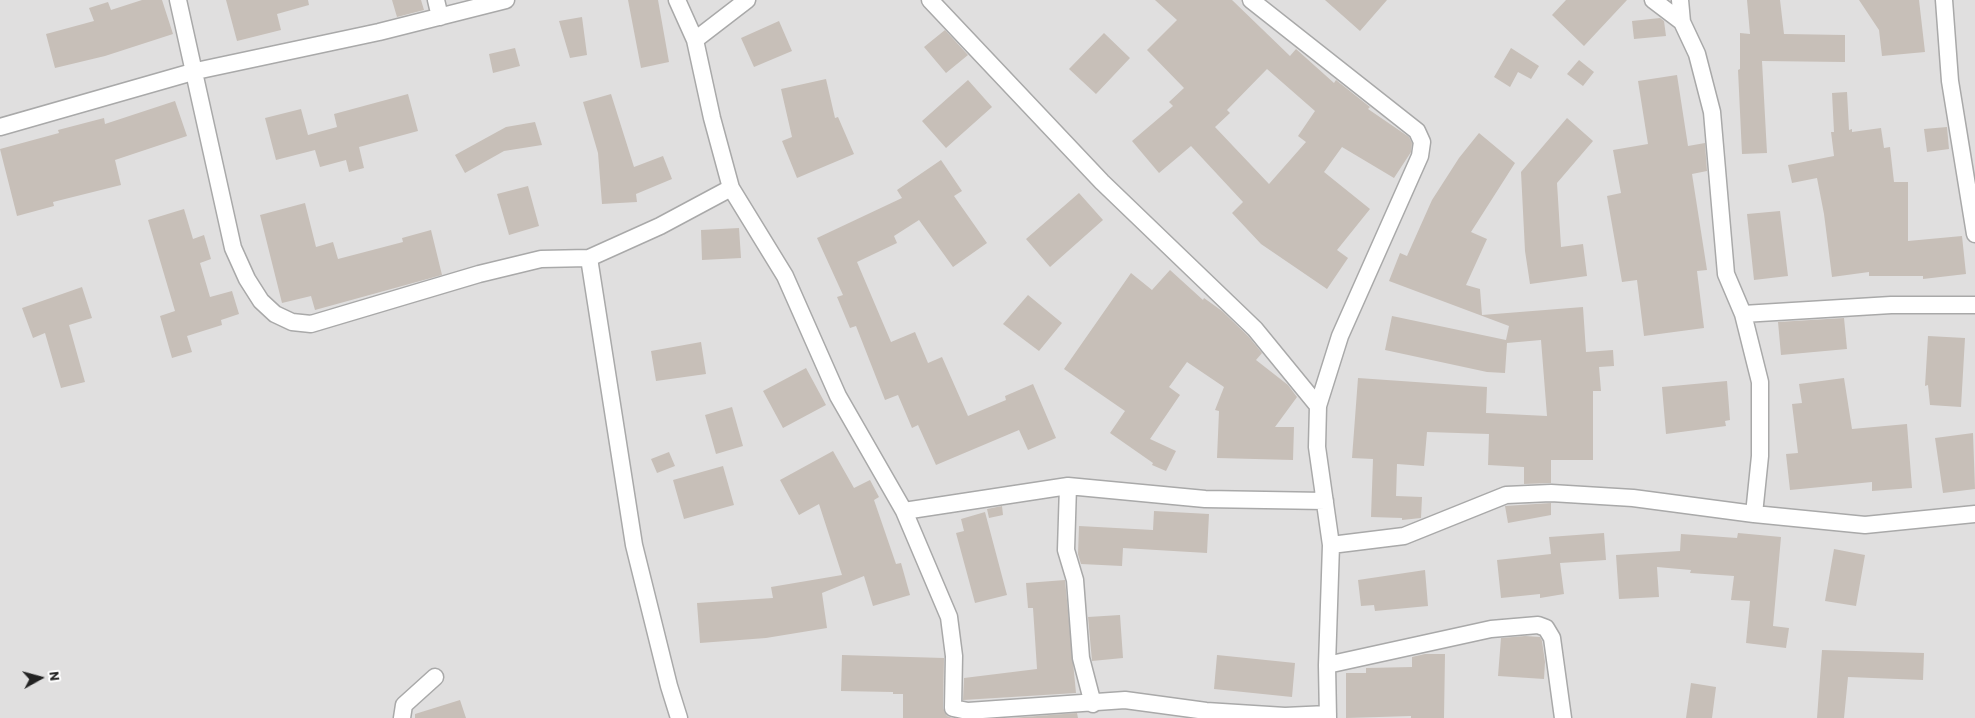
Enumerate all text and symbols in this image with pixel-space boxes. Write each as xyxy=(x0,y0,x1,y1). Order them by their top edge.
north arrow xyxy=(15,653,65,703)
text: N xyxy=(46,670,64,682)

